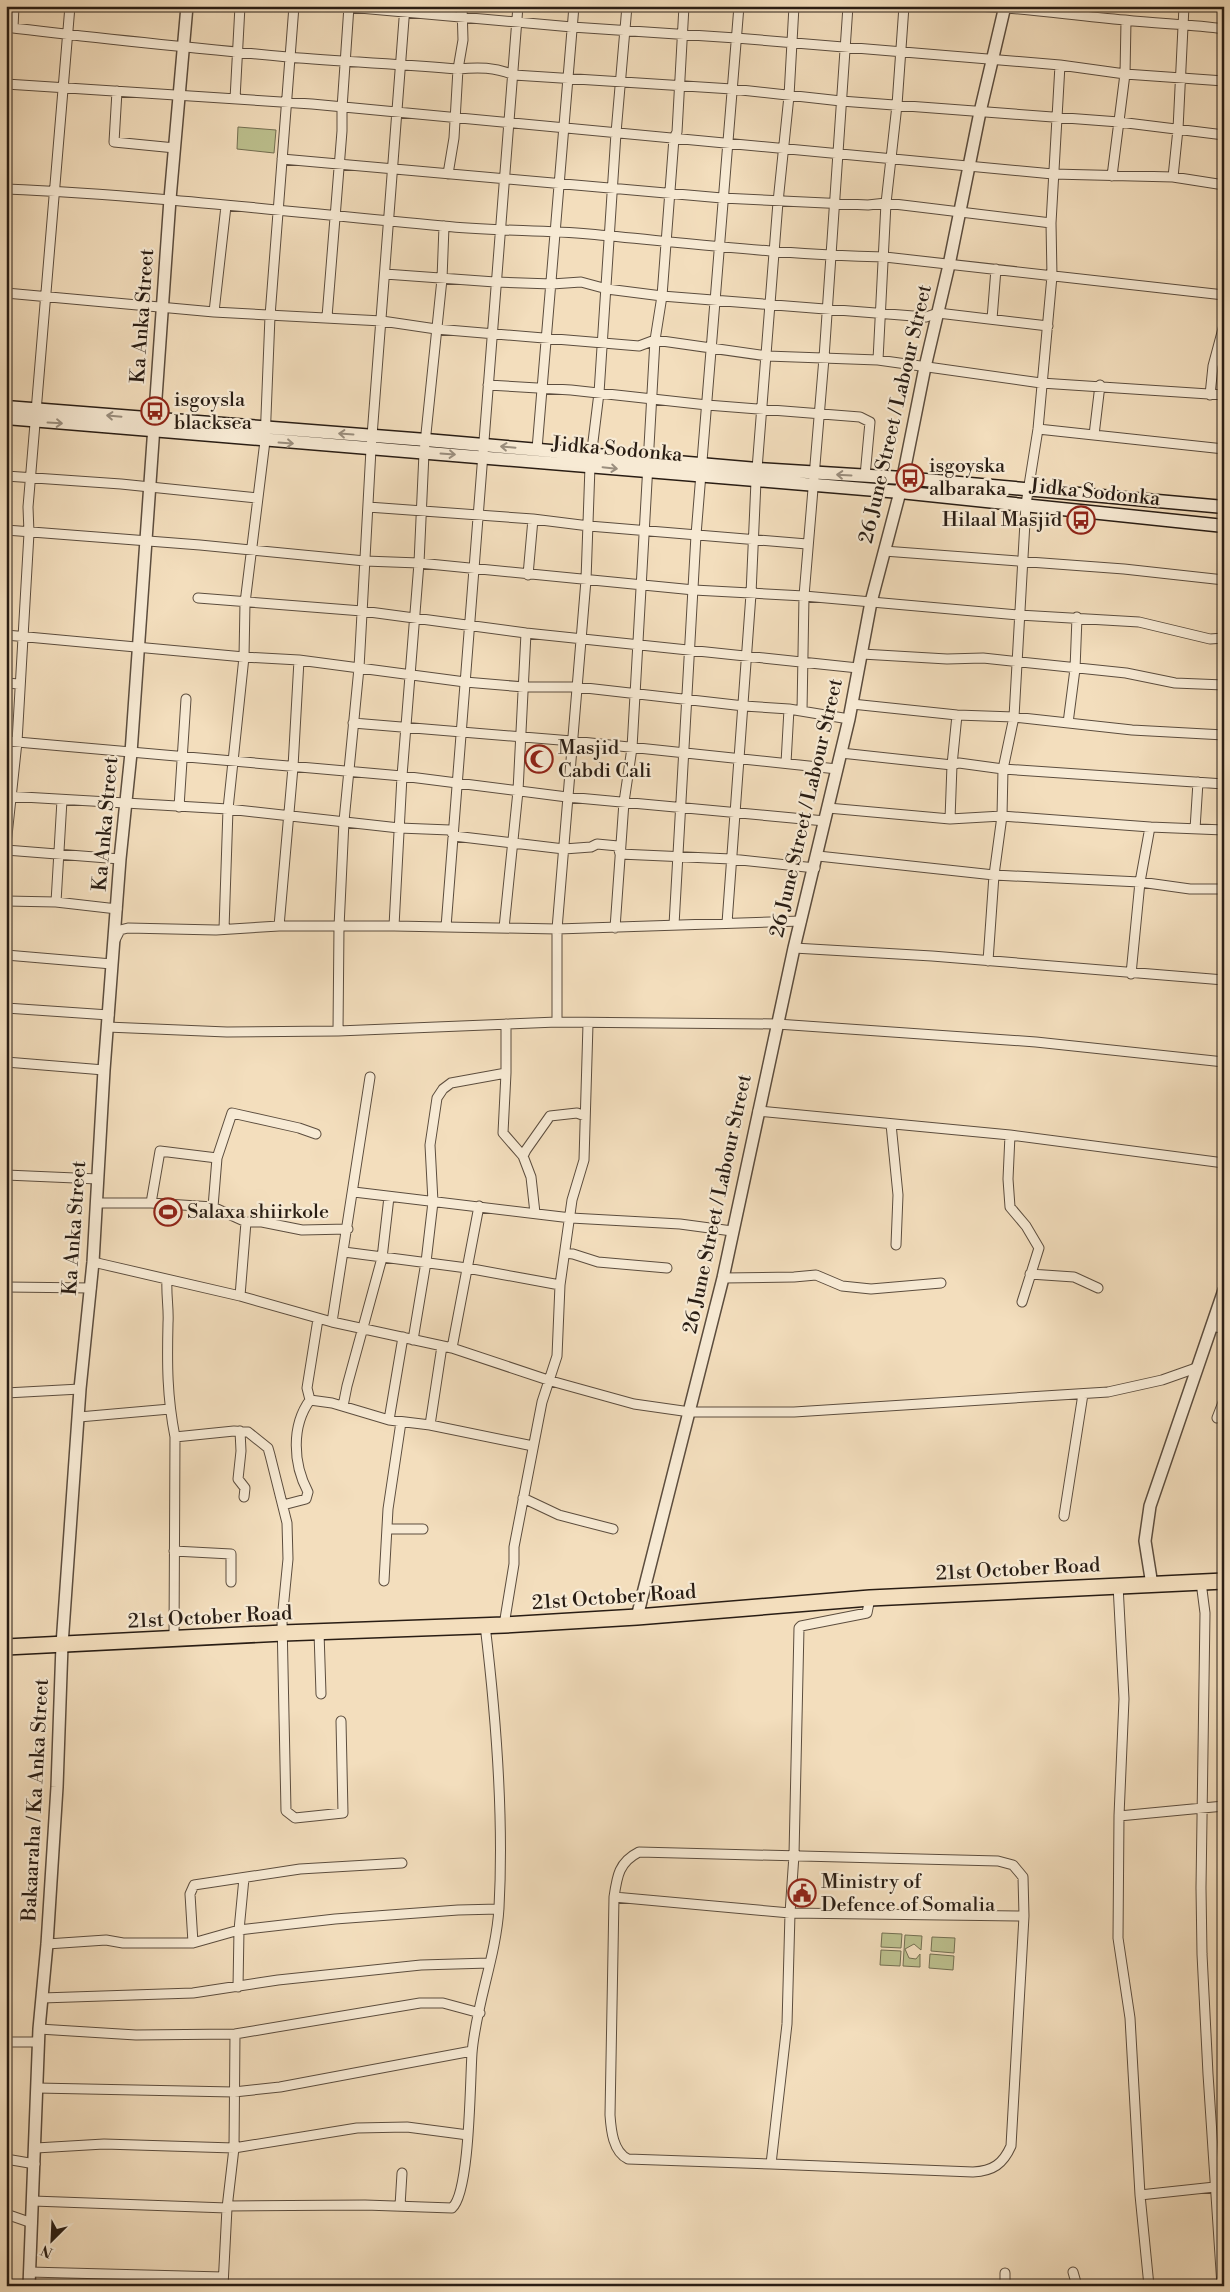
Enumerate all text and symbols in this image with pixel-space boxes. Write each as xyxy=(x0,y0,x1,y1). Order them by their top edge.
street label: Ka Anka Street xyxy=(126,248,160,384)
street label: 26 June Street / Labour Street xyxy=(854,282,938,546)
place label: isgoysla blacksea xyxy=(174,388,253,436)
bus stop icon: isgoysla blacksea xyxy=(140,396,170,426)
one-way arrow xyxy=(106,411,122,420)
one-way arrow xyxy=(47,418,63,427)
one-way arrow xyxy=(338,429,354,439)
street label: Jidka Sodonka xyxy=(550,432,684,468)
one-way arrow xyxy=(278,438,294,448)
one-way arrow xyxy=(500,442,516,452)
one-way arrow xyxy=(440,450,456,459)
place label: isgoyska albaraka xyxy=(929,454,1007,502)
one-way arrow xyxy=(602,463,618,473)
bus stop icon: isgoyska albaraka xyxy=(895,463,925,493)
one-way arrow xyxy=(836,470,852,479)
street label: Jidka Sodonka xyxy=(1028,474,1162,512)
bus stop icon: Hilaal Masjid xyxy=(1066,505,1096,535)
place label: Hilaal Masjid xyxy=(942,508,1063,533)
street label: 26 June Street / Labour Street xyxy=(765,676,849,940)
place label: Masjid Cabdi Cali xyxy=(558,736,652,784)
mosque icon: Masjid Cabdi Cali xyxy=(524,744,554,774)
street label: Ka Anka Street xyxy=(88,756,124,892)
street label: 26 June Street / Labour Street xyxy=(678,1072,758,1336)
street label: Ka Anka Street xyxy=(58,1160,92,1296)
sports icon: Salaxa shiirkole xyxy=(153,1197,183,1227)
place label: Salaxa shiirkole xyxy=(187,1200,329,1225)
street label: 21st October Road xyxy=(935,1553,1102,1587)
street label: 21st October Road xyxy=(531,1580,698,1616)
street label: 21st October Road xyxy=(127,1601,294,1635)
street label: Bakaaraha / Ka Anka Street xyxy=(17,1678,55,1923)
place label: Ministry of Defence of Somalia xyxy=(821,1870,996,1918)
public building icon: Ministry of Defence of Somalia xyxy=(787,1878,817,1908)
north arrow xyxy=(28,2214,78,2264)
text: N xyxy=(38,2240,56,2261)

